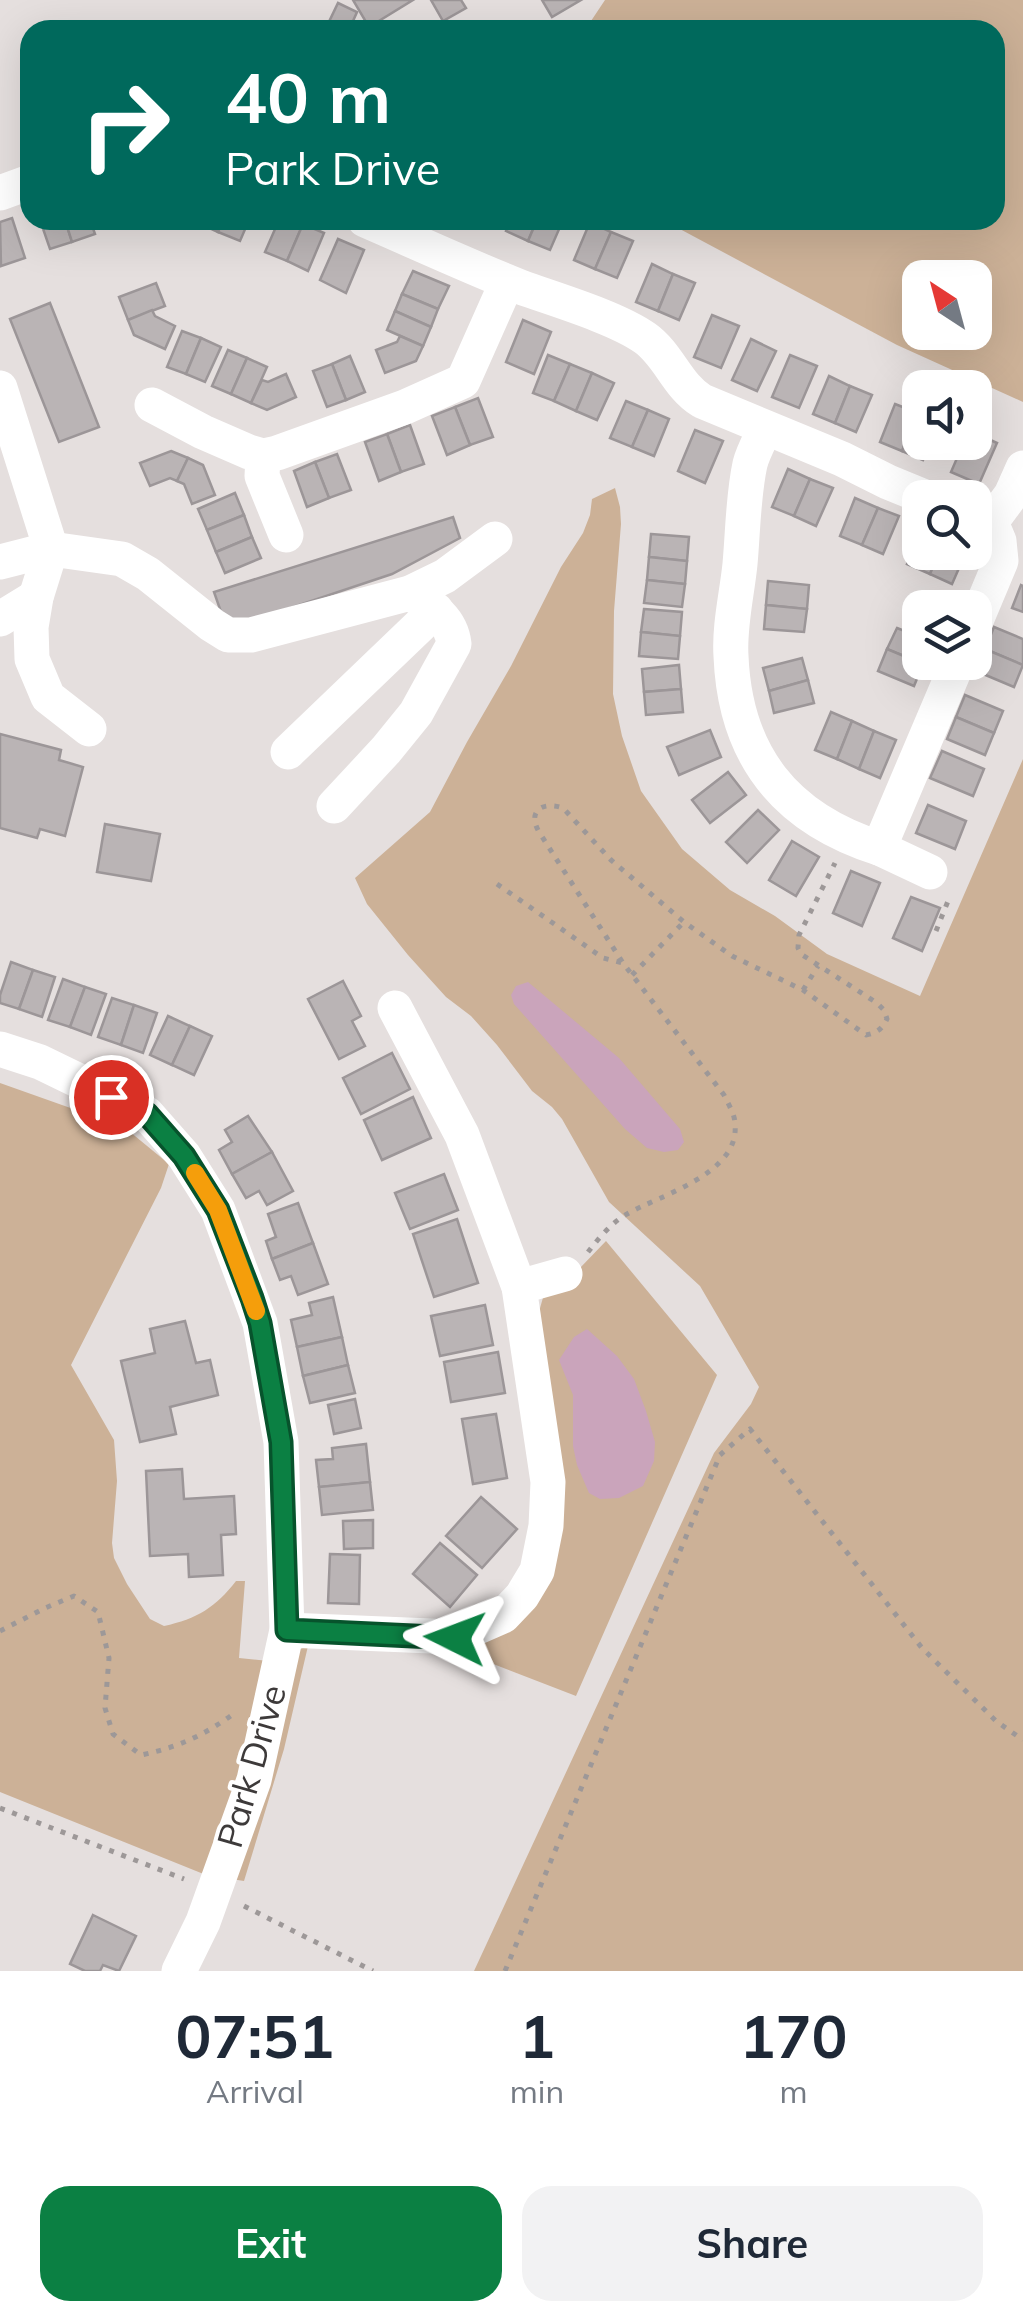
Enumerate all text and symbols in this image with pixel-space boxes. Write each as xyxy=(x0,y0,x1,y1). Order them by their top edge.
text: 40 m xyxy=(225,53,391,141)
icon: right xyxy=(60,60,190,190)
text: Park Drive xyxy=(225,140,440,196)
north arrow xyxy=(902,260,992,350)
map controls xyxy=(902,260,992,680)
button: sound xyxy=(902,370,992,460)
button: search xyxy=(902,480,992,570)
button: layers xyxy=(902,590,992,680)
pin xyxy=(69,1055,154,1140)
icon: arrive xyxy=(84,1070,139,1125)
position arrow xyxy=(403,1586,507,1690)
street label: Park Drive xyxy=(207,1679,295,1853)
text: 07:51 xyxy=(175,1998,334,2073)
text: 1 xyxy=(519,1998,555,2073)
text: 170 xyxy=(740,1998,848,2073)
text: Arrival xyxy=(206,2071,304,2111)
text: min xyxy=(510,2071,564,2111)
text: m xyxy=(780,2071,808,2111)
button: Exit xyxy=(40,2186,502,2301)
button: Share xyxy=(522,2186,983,2301)

